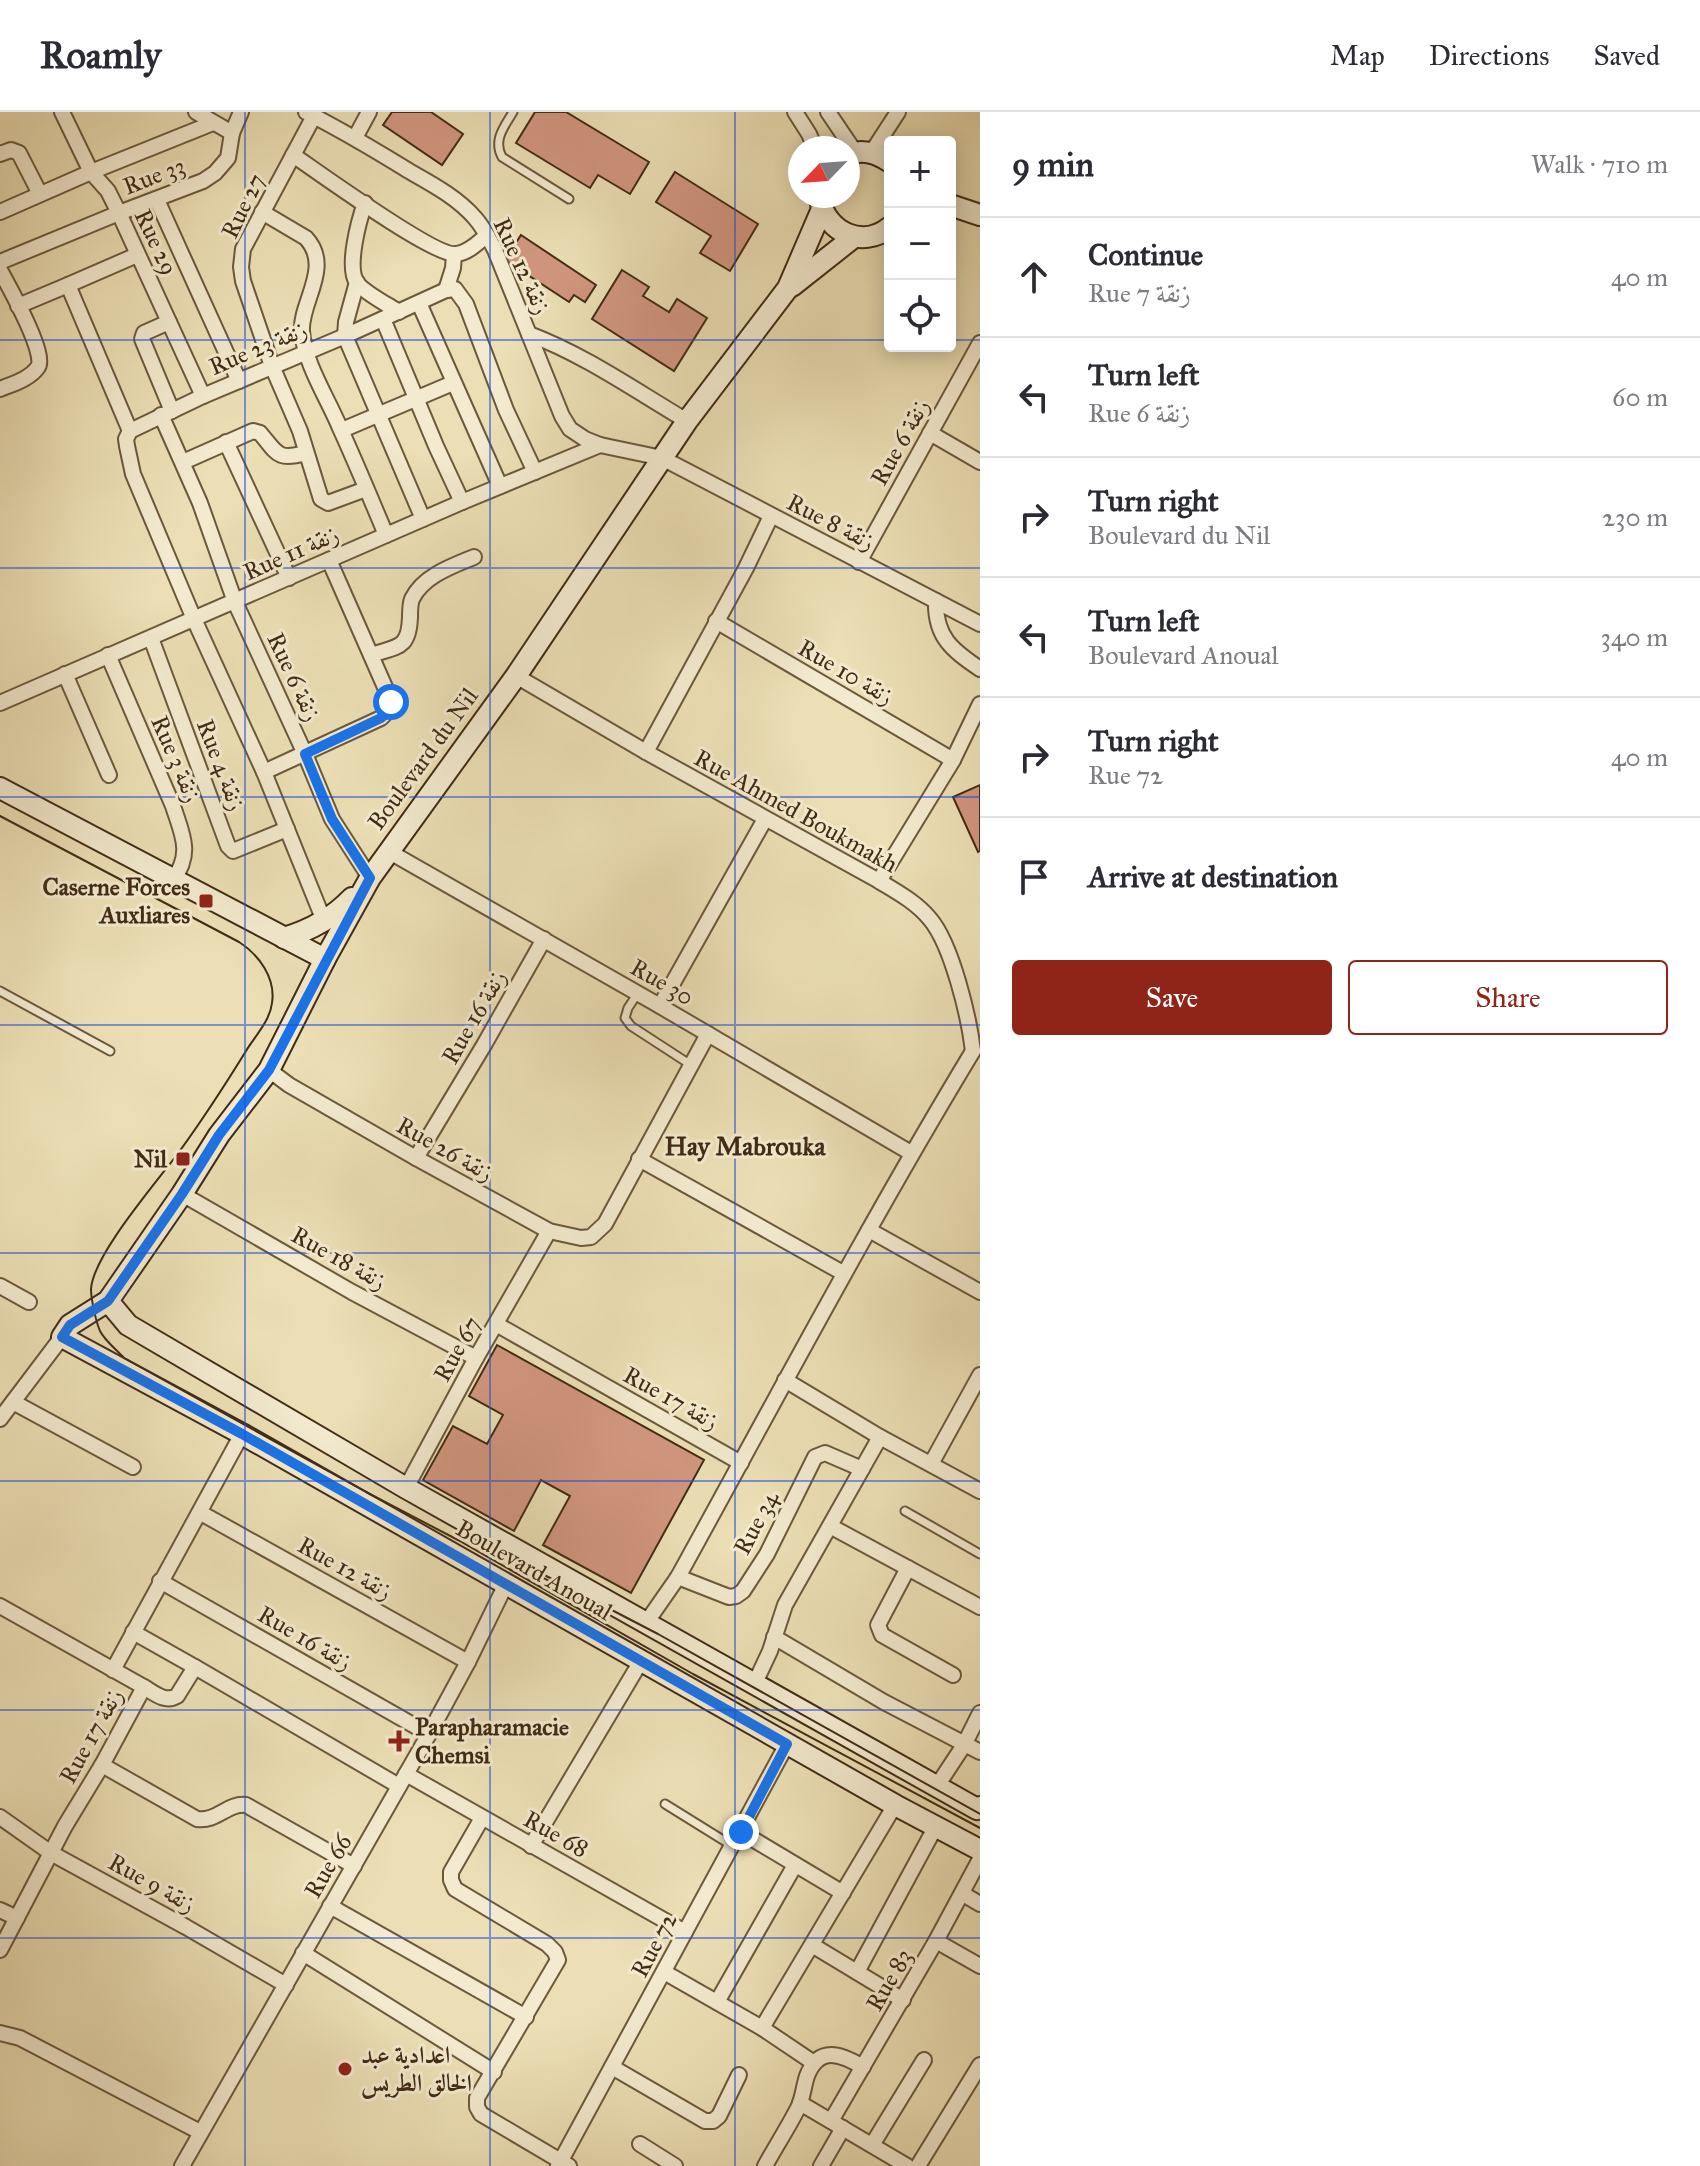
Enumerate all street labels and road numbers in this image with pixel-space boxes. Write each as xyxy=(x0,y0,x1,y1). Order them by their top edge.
street label: Rue 33 xyxy=(119,151,189,201)
street label: Rue 27 xyxy=(214,169,272,243)
street label: Rue 29 xyxy=(128,204,184,280)
street label: Rue 12 زنقة xyxy=(487,213,557,319)
street label: Rue 23 زنقة xyxy=(204,314,312,382)
street label: Rue 6 زنقة xyxy=(864,393,936,491)
street label: Rue 8 زنقة xyxy=(782,487,880,557)
street label: Rue 11 زنقة xyxy=(239,519,343,587)
street label: Rue 6 زنقة xyxy=(260,628,328,726)
street label: Rue 10 زنقة xyxy=(793,633,899,711)
street label: Boulevard du Nil xyxy=(361,682,485,836)
street label: Rue 3 زنقة xyxy=(144,711,208,807)
street label: Rue 4 زنقة xyxy=(190,715,252,815)
street label: Rue Ahmed Boukmakh xyxy=(689,743,903,879)
street label: Rue 30 xyxy=(625,952,699,1012)
street label: Rue 16 زنقة xyxy=(435,965,513,1069)
street label: Rue 26 زنقة xyxy=(391,1110,499,1188)
street label: Rue 18 زنقة xyxy=(286,1220,392,1296)
street label: Rue 67 xyxy=(427,1311,487,1387)
street label: Rue 17 زنقة xyxy=(618,1360,724,1436)
street label: Rue 34 xyxy=(727,1486,785,1560)
street label: Boulevard Anoual xyxy=(450,1513,618,1627)
street label: Rue 12 زنقة xyxy=(293,1530,397,1606)
street label: Rue 16 زنقة xyxy=(253,1599,357,1677)
street label: Rue 17 زنقة xyxy=(53,1683,129,1789)
street label: Rue 68 xyxy=(518,1804,594,1864)
street label: Rue 66 xyxy=(298,1828,359,1903)
street label: Rue 9 زنقة xyxy=(103,1847,201,1919)
street label: Rue 72 xyxy=(624,1907,684,1983)
street label: Rue 83 xyxy=(859,1943,919,2017)

